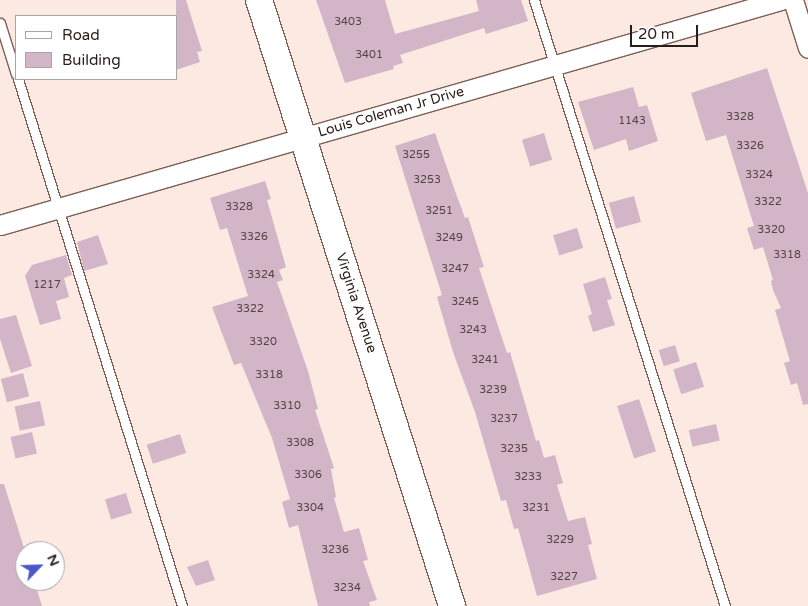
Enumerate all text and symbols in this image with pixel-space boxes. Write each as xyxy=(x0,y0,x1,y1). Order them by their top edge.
legend xyxy=(15,15,178,80)
house number: 3403 xyxy=(334,15,362,29)
scale bar xyxy=(633,15,700,47)
text: 20 m xyxy=(638,25,675,43)
text: Road xyxy=(62,26,100,44)
house number: 3401 xyxy=(355,48,383,62)
text: Building xyxy=(62,51,121,69)
street label: Louis Coleman Jr Drive xyxy=(316,83,466,141)
house number: 3328 xyxy=(726,110,754,124)
house number: 1143 xyxy=(618,114,646,128)
house number: 3326 xyxy=(736,139,764,153)
house number: 3255 xyxy=(402,148,430,162)
house number: 3324 xyxy=(745,168,773,182)
house number: 3253 xyxy=(413,173,441,187)
house number: 3322 xyxy=(754,195,782,209)
house number: 3328 xyxy=(225,200,253,214)
house number: 3251 xyxy=(425,204,453,218)
house number: 3320 xyxy=(757,223,785,237)
house number: 3326 xyxy=(240,230,268,244)
house number: 3249 xyxy=(435,231,463,245)
house number: 3318 xyxy=(773,248,801,262)
street label: Virginia Avenue xyxy=(332,251,380,355)
house number: 3247 xyxy=(441,262,469,276)
house number: 3324 xyxy=(247,268,275,282)
house number: 1217 xyxy=(33,278,61,292)
house number: 3245 xyxy=(451,295,479,309)
house number: 3322 xyxy=(236,302,264,316)
house number: 3243 xyxy=(459,323,487,337)
house number: 3320 xyxy=(249,335,277,349)
house number: 3241 xyxy=(471,353,499,367)
house number: 3318 xyxy=(255,368,283,382)
house number: 3239 xyxy=(479,383,507,397)
house number: 3310 xyxy=(273,399,301,413)
house number: 3237 xyxy=(490,412,518,426)
house number: 3308 xyxy=(286,436,314,450)
house number: 3235 xyxy=(500,442,528,456)
house number: 3306 xyxy=(294,468,322,482)
house number: 3233 xyxy=(514,470,542,484)
house number: 3304 xyxy=(296,501,324,515)
house number: 3231 xyxy=(522,501,550,515)
house number: 3229 xyxy=(546,533,574,547)
north arrow xyxy=(15,541,65,591)
house number: 3236 xyxy=(321,543,349,557)
text: N xyxy=(43,552,63,569)
house number: 3227 xyxy=(550,570,578,584)
house number: 3234 xyxy=(333,581,361,595)

